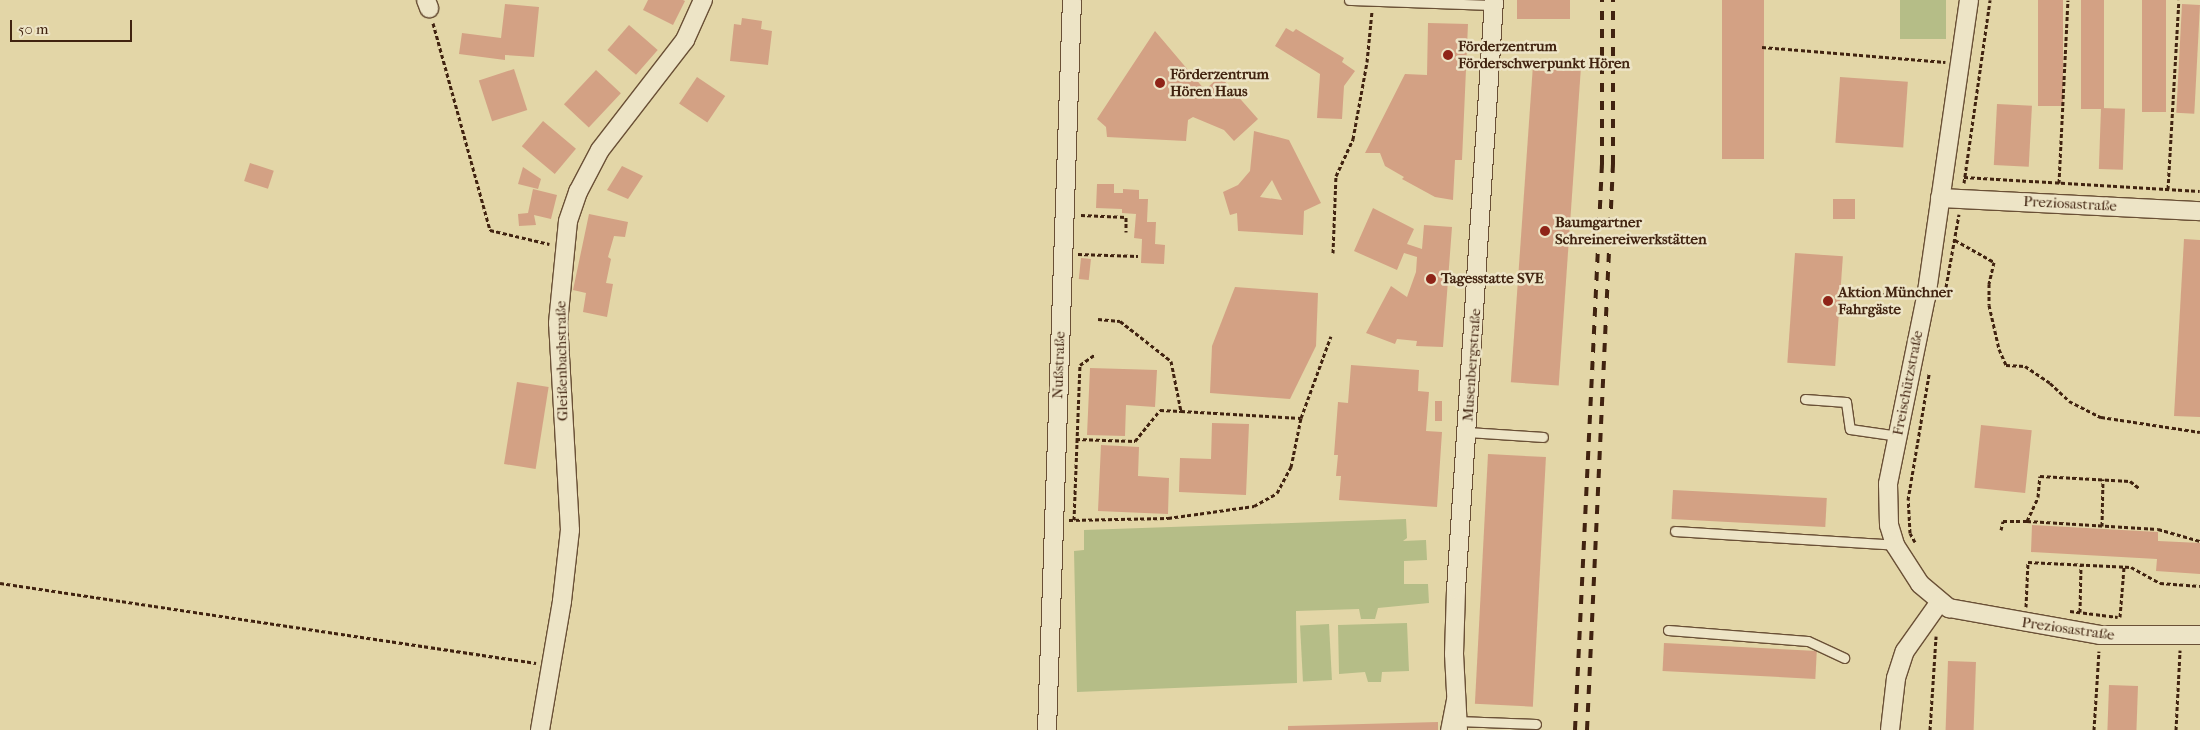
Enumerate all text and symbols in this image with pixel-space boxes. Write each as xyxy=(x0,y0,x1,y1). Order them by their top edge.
scale bar xyxy=(12,10,135,42)
text: 50 m xyxy=(18,20,48,38)
place label: Förderzentrum Förderschwerpunkt Hören xyxy=(1458,37,1630,72)
marker: Förderzentrum Förderschwerpunkt Hören xyxy=(1442,49,1454,61)
place label: Förderzentrum Hören Haus xyxy=(1170,65,1269,100)
marker: Förderzentrum Hören Haus xyxy=(1154,77,1166,89)
street label: Preziosastraße xyxy=(2023,193,2117,215)
place label: Baumgartner Schreinereiwerkstätten xyxy=(1555,213,1707,248)
marker: Baumgartner Schreinereiwerkstätten xyxy=(1539,225,1551,237)
place label: Tagesstatte SVE xyxy=(1441,270,1544,288)
marker: Tagesstatte SVE xyxy=(1425,273,1437,285)
place label: Aktion Münchner Fahrgäste xyxy=(1838,283,1953,318)
marker: Aktion Münchner Fahrgäste xyxy=(1822,295,1834,307)
street label: Gleißenbachstraße xyxy=(552,301,572,421)
street label: Musenbergstraße xyxy=(1459,308,1485,422)
street label: Freischützstraße xyxy=(1889,329,1927,437)
street label: Nußstraße xyxy=(1049,331,1069,399)
street label: Preziosastraße xyxy=(2020,614,2116,644)

